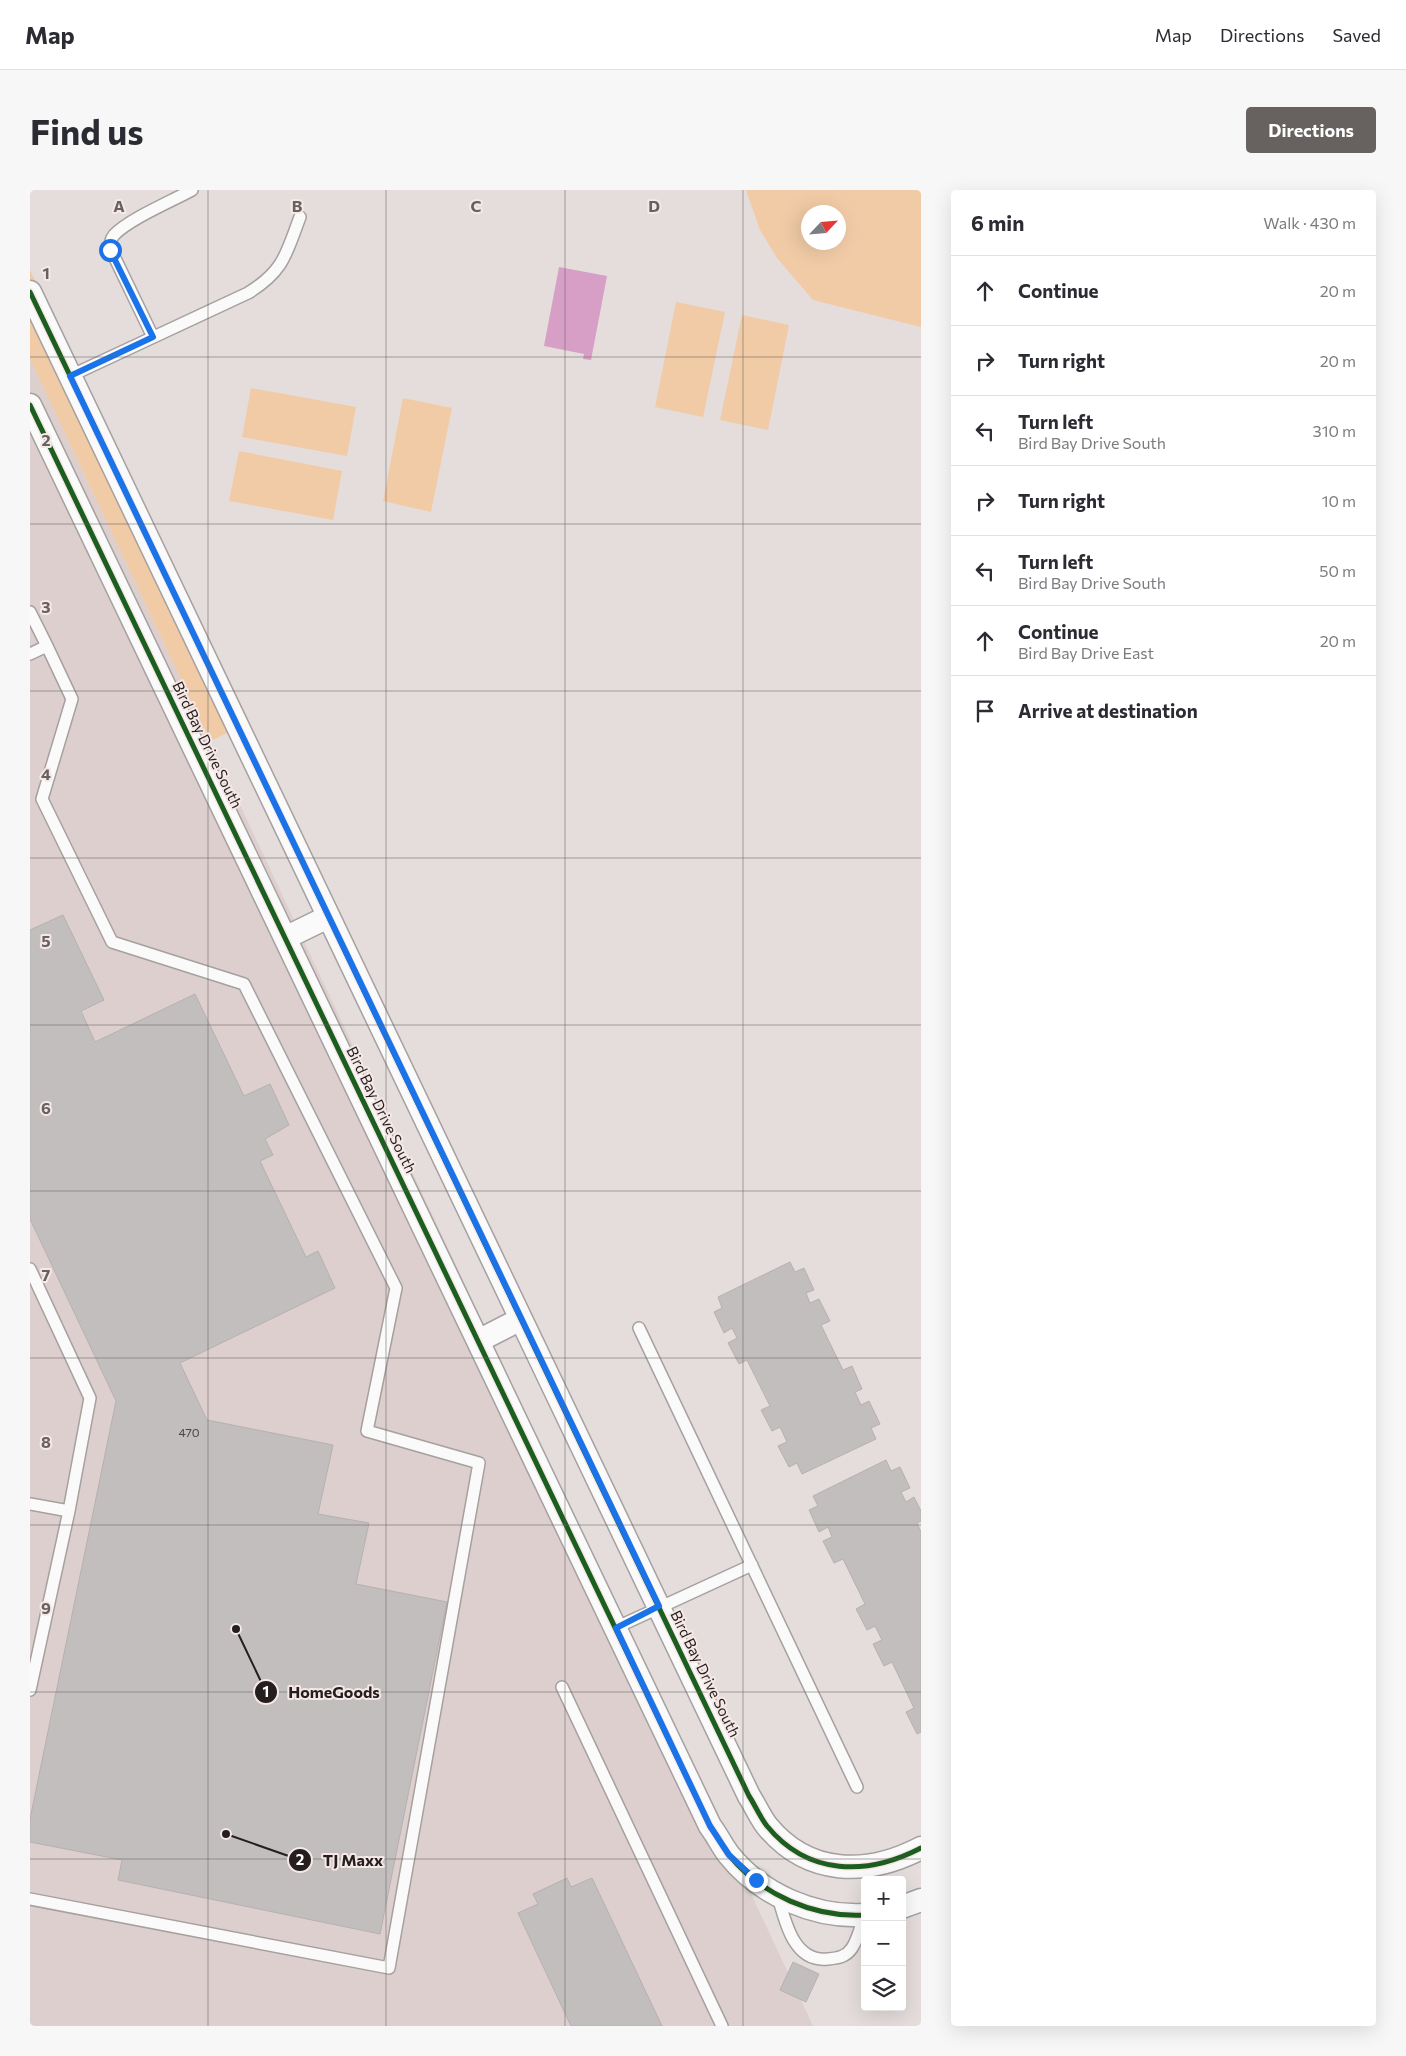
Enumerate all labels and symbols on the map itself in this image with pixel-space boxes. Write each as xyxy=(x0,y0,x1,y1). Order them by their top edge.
text: A xyxy=(113,196,125,215)
text: B xyxy=(292,196,303,215)
text: C xyxy=(471,196,482,215)
text: D xyxy=(648,196,660,215)
north arrow xyxy=(801,205,846,250)
route start xyxy=(99,239,122,262)
text: 1 xyxy=(42,263,50,282)
text: 2 xyxy=(41,430,51,449)
text: 3 xyxy=(41,597,51,616)
street label: Bird Bay Drive South xyxy=(169,678,246,811)
text: 4 xyxy=(41,764,51,783)
text: 5 xyxy=(41,931,51,950)
street label: Bird Bay Drive South xyxy=(343,1043,420,1176)
text: 6 xyxy=(41,1098,51,1117)
text: 7 xyxy=(42,1265,51,1284)
house number: 470 xyxy=(178,1425,200,1439)
text: 8 xyxy=(41,1432,51,1451)
text: 9 xyxy=(41,1598,51,1617)
street label: Bird Bay Drive South xyxy=(667,1607,744,1740)
callout: HomeGoods xyxy=(254,1676,390,1707)
text: 1 xyxy=(263,1682,269,1700)
text: HomeGoods xyxy=(288,1682,380,1701)
callout: TJ Maxx xyxy=(288,1845,393,1876)
text: 2 xyxy=(296,1850,304,1868)
text: TJ Maxx xyxy=(323,1850,383,1869)
route end xyxy=(745,1869,768,1892)

